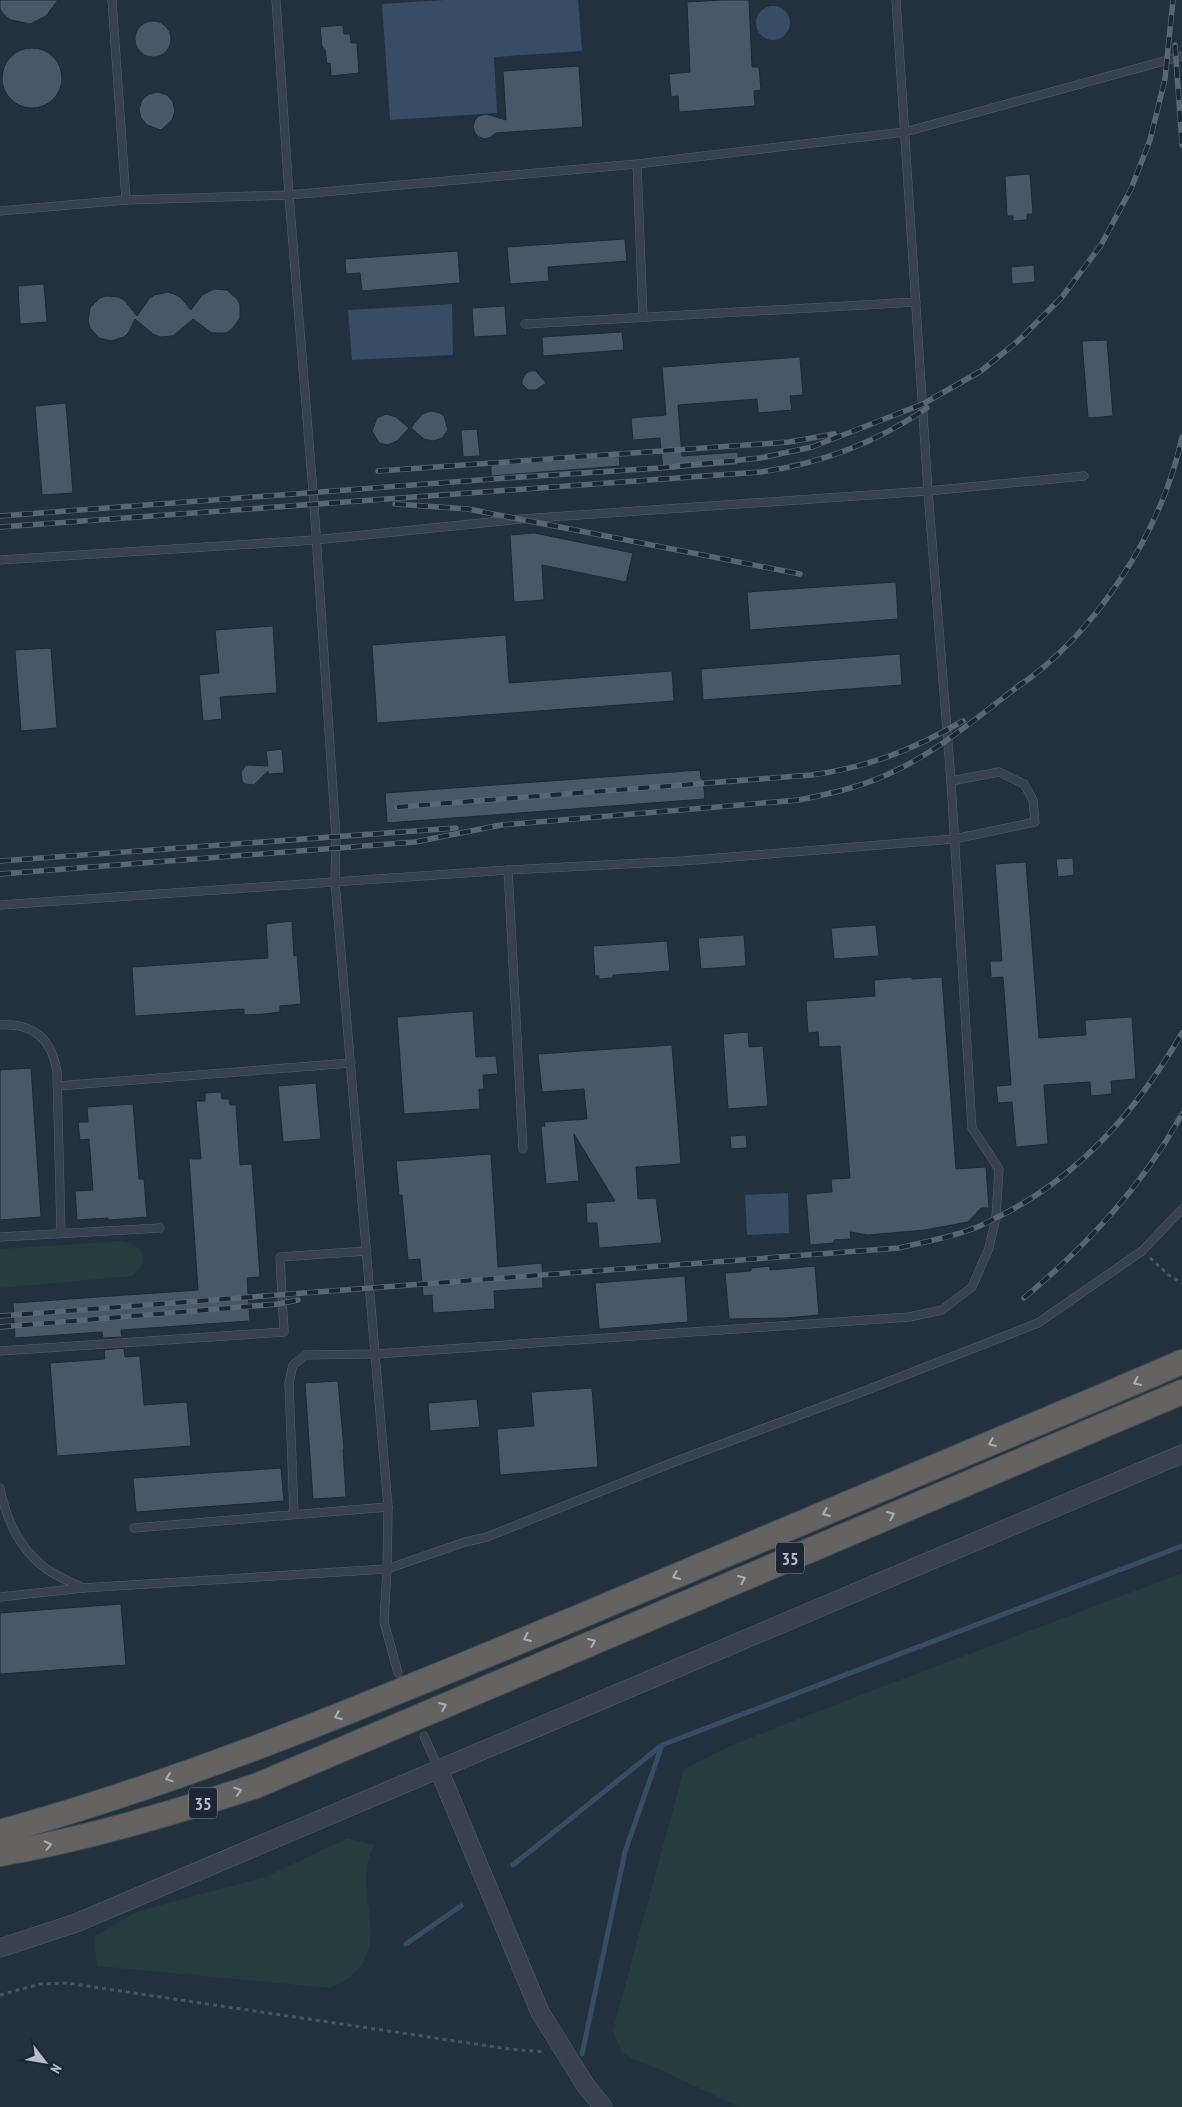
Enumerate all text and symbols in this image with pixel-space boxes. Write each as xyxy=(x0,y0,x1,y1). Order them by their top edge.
one-way arrow xyxy=(1133,1375,1142,1386)
one-way arrow xyxy=(988,1437,997,1448)
one-way arrow xyxy=(822,1506,831,1517)
one-way arrow xyxy=(886,1511,895,1522)
road number: 35 xyxy=(776,1542,804,1574)
one-way arrow xyxy=(672,1569,681,1580)
one-way arrow xyxy=(737,1574,746,1585)
one-way arrow xyxy=(523,1633,531,1643)
one-way arrow xyxy=(587,1638,596,1649)
one-way arrow xyxy=(438,1701,447,1712)
one-way arrow xyxy=(334,1710,342,1720)
one-way arrow xyxy=(165,1773,174,1783)
one-way arrow xyxy=(233,1787,242,1797)
road number: 35 xyxy=(189,1788,217,1819)
one-way arrow xyxy=(43,1840,52,1850)
north arrow xyxy=(20,2037,70,2087)
text: N xyxy=(46,2061,66,2077)

